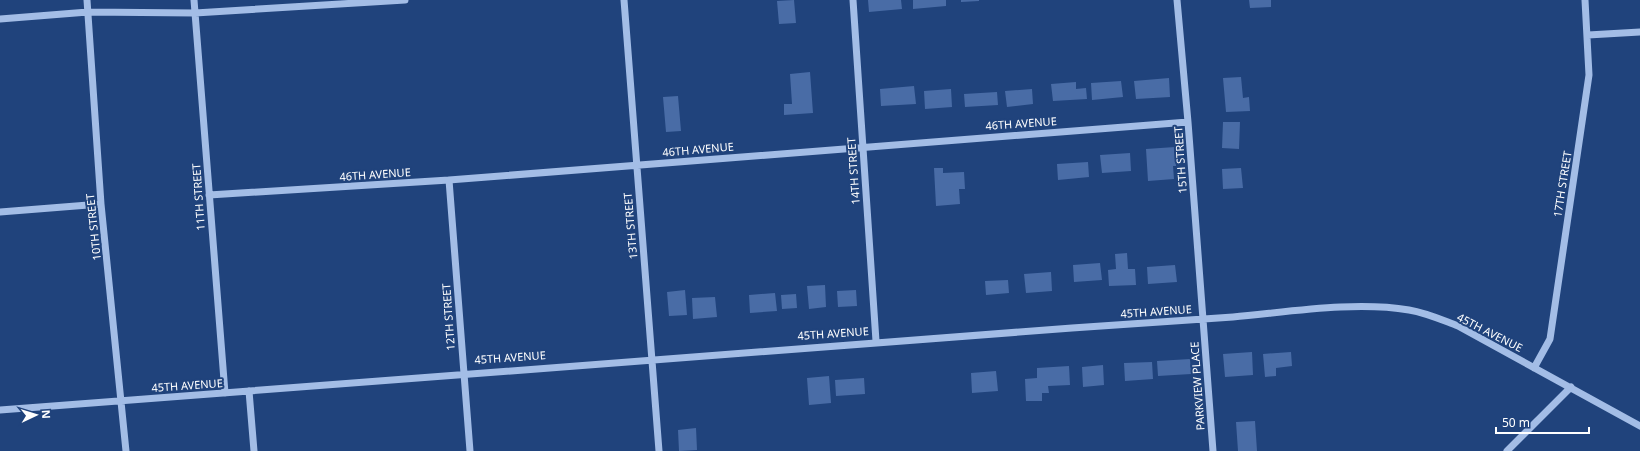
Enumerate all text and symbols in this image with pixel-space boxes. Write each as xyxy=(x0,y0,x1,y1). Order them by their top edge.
street label: 46TH AVENUE xyxy=(985,113,1057,133)
street label: 15TH STREET xyxy=(1170,126,1190,194)
street label: 14TH STREET xyxy=(843,137,863,205)
street label: 46TH AVENUE xyxy=(662,138,734,160)
street label: 17TH STREET xyxy=(1549,150,1575,218)
street label: 11TH STREET xyxy=(188,163,208,231)
street label: 46TH AVENUE xyxy=(339,164,411,184)
street label: 13TH STREET xyxy=(620,192,640,260)
street label: 10TH STREET xyxy=(82,193,104,261)
street label: 12TH STREET xyxy=(438,283,458,351)
street label: 45TH AVENUE xyxy=(1120,301,1192,321)
street label: 45TH AVENUE xyxy=(1455,309,1525,355)
street label: 45TH AVENUE xyxy=(797,323,869,343)
street label: PARKVIEW PLACE xyxy=(1186,341,1208,431)
street label: 45TH AVENUE xyxy=(474,347,546,367)
street label: 45TH AVENUE xyxy=(151,375,223,395)
north arrow xyxy=(16,395,56,435)
text: N xyxy=(39,409,54,419)
scale bar xyxy=(1496,409,1589,435)
text: 50 m xyxy=(1502,414,1530,431)

